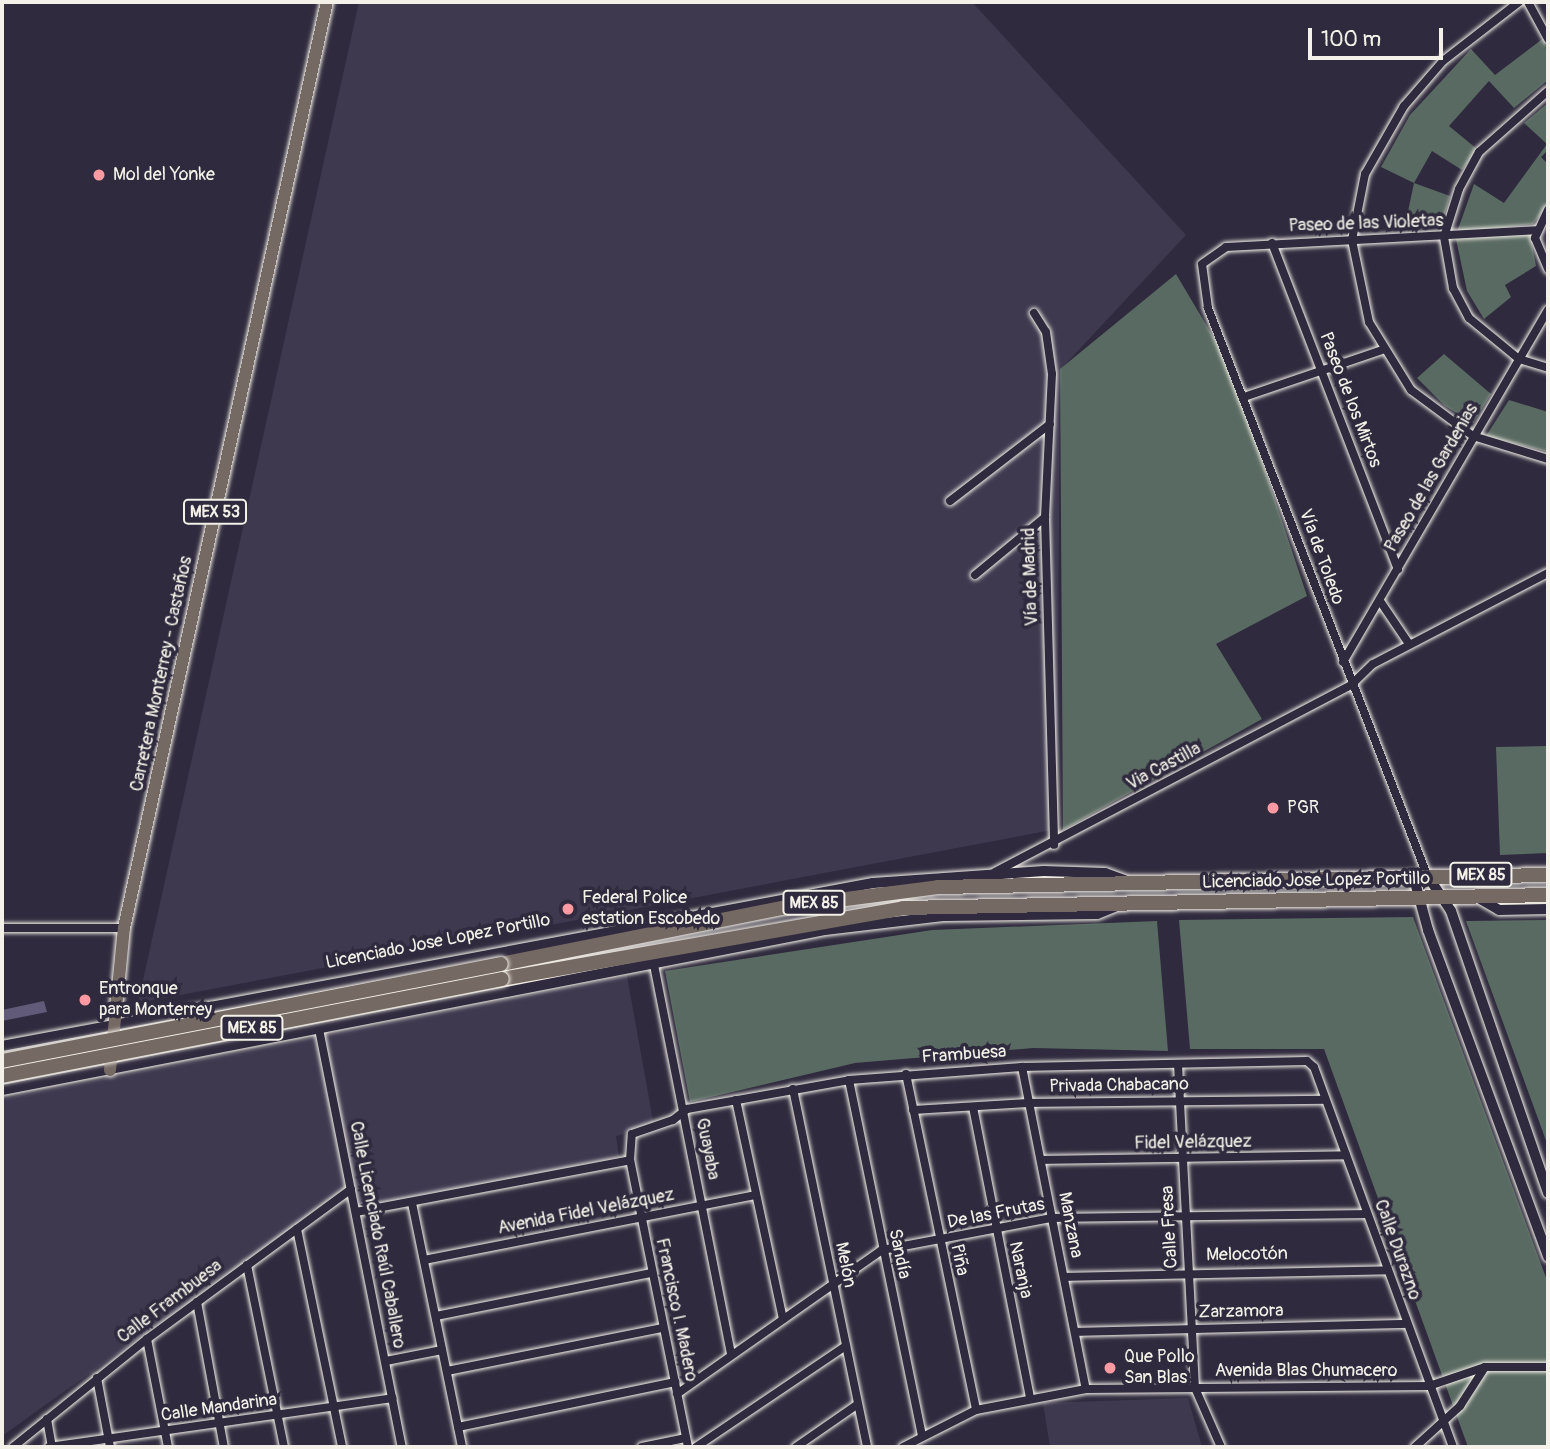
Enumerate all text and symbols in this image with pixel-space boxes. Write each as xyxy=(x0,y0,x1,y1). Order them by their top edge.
scale bar xyxy=(1312,14,1447,58)
text: 100 m xyxy=(1321,26,1381,53)
place label: Mol del Yonke xyxy=(113,164,215,186)
marker: Mol del Yonke xyxy=(91,167,107,183)
street label: Paseo de las Violetas xyxy=(1288,211,1444,237)
street label: Paseo de los Mirtos xyxy=(1314,329,1386,471)
street label: Paseo de las Gardenias xyxy=(1381,400,1483,556)
road number: MEX 53 xyxy=(182,499,248,524)
street label: Vía de Toledo xyxy=(1294,506,1348,608)
street label: Vía de Madrid xyxy=(1018,527,1044,627)
street label: Carretera Monterrey - Castaños xyxy=(126,554,198,794)
street label: Via Castilla xyxy=(1123,738,1205,796)
place label: PGR xyxy=(1287,797,1319,819)
marker: PGR xyxy=(1265,800,1281,816)
road number: MEX 85 xyxy=(1448,862,1514,888)
street label: Licenciado Jose Lopez Portillo xyxy=(1202,868,1430,894)
place label: Federal Police estation Escobedo xyxy=(582,888,720,930)
road number: MEX 85 xyxy=(781,890,847,916)
marker: Federal Police estation Escobedo xyxy=(560,901,576,917)
street label: Licenciado Jose Lopez Portillo xyxy=(324,910,552,974)
place label: Entronque para Monterrey xyxy=(99,979,212,1021)
marker: Entronque para Monterrey xyxy=(77,992,93,1008)
road number: MEX 85 xyxy=(219,1016,285,1040)
street label: Frambuesa xyxy=(921,1041,1007,1069)
street label: Privada Chabacano xyxy=(1049,1074,1189,1098)
street label: Guayaba xyxy=(690,1116,724,1182)
street label: Calle Licenciado Raúl Caballero xyxy=(344,1120,410,1350)
street label: Fidel Velázquez xyxy=(1134,1131,1252,1155)
street label: Avenida Fidel Velázquez xyxy=(496,1184,676,1240)
street label: Calle Fresa xyxy=(1157,1185,1183,1269)
street label: Manzana xyxy=(1053,1190,1087,1260)
street label: De las Frutas xyxy=(946,1194,1046,1234)
street label: Calle Durazno xyxy=(1369,1197,1425,1303)
street label: Sandía xyxy=(883,1227,915,1281)
street label: Francisco I. Madero xyxy=(650,1236,702,1384)
street label: Melón xyxy=(830,1240,860,1290)
street label: Naranja xyxy=(1003,1240,1037,1300)
street label: Piña xyxy=(945,1242,973,1278)
street label: Melocotón xyxy=(1206,1243,1288,1267)
street label: Calle Frambuesa xyxy=(113,1256,227,1348)
street label: Zarzamora xyxy=(1198,1300,1284,1324)
place label: Que Pollo San Blas xyxy=(1124,1347,1195,1390)
marker: Que Pollo San Blas xyxy=(1102,1360,1118,1376)
street label: Avenida Blas Chumacero xyxy=(1215,1360,1397,1382)
street label: Calle Mandarina xyxy=(160,1389,278,1427)

